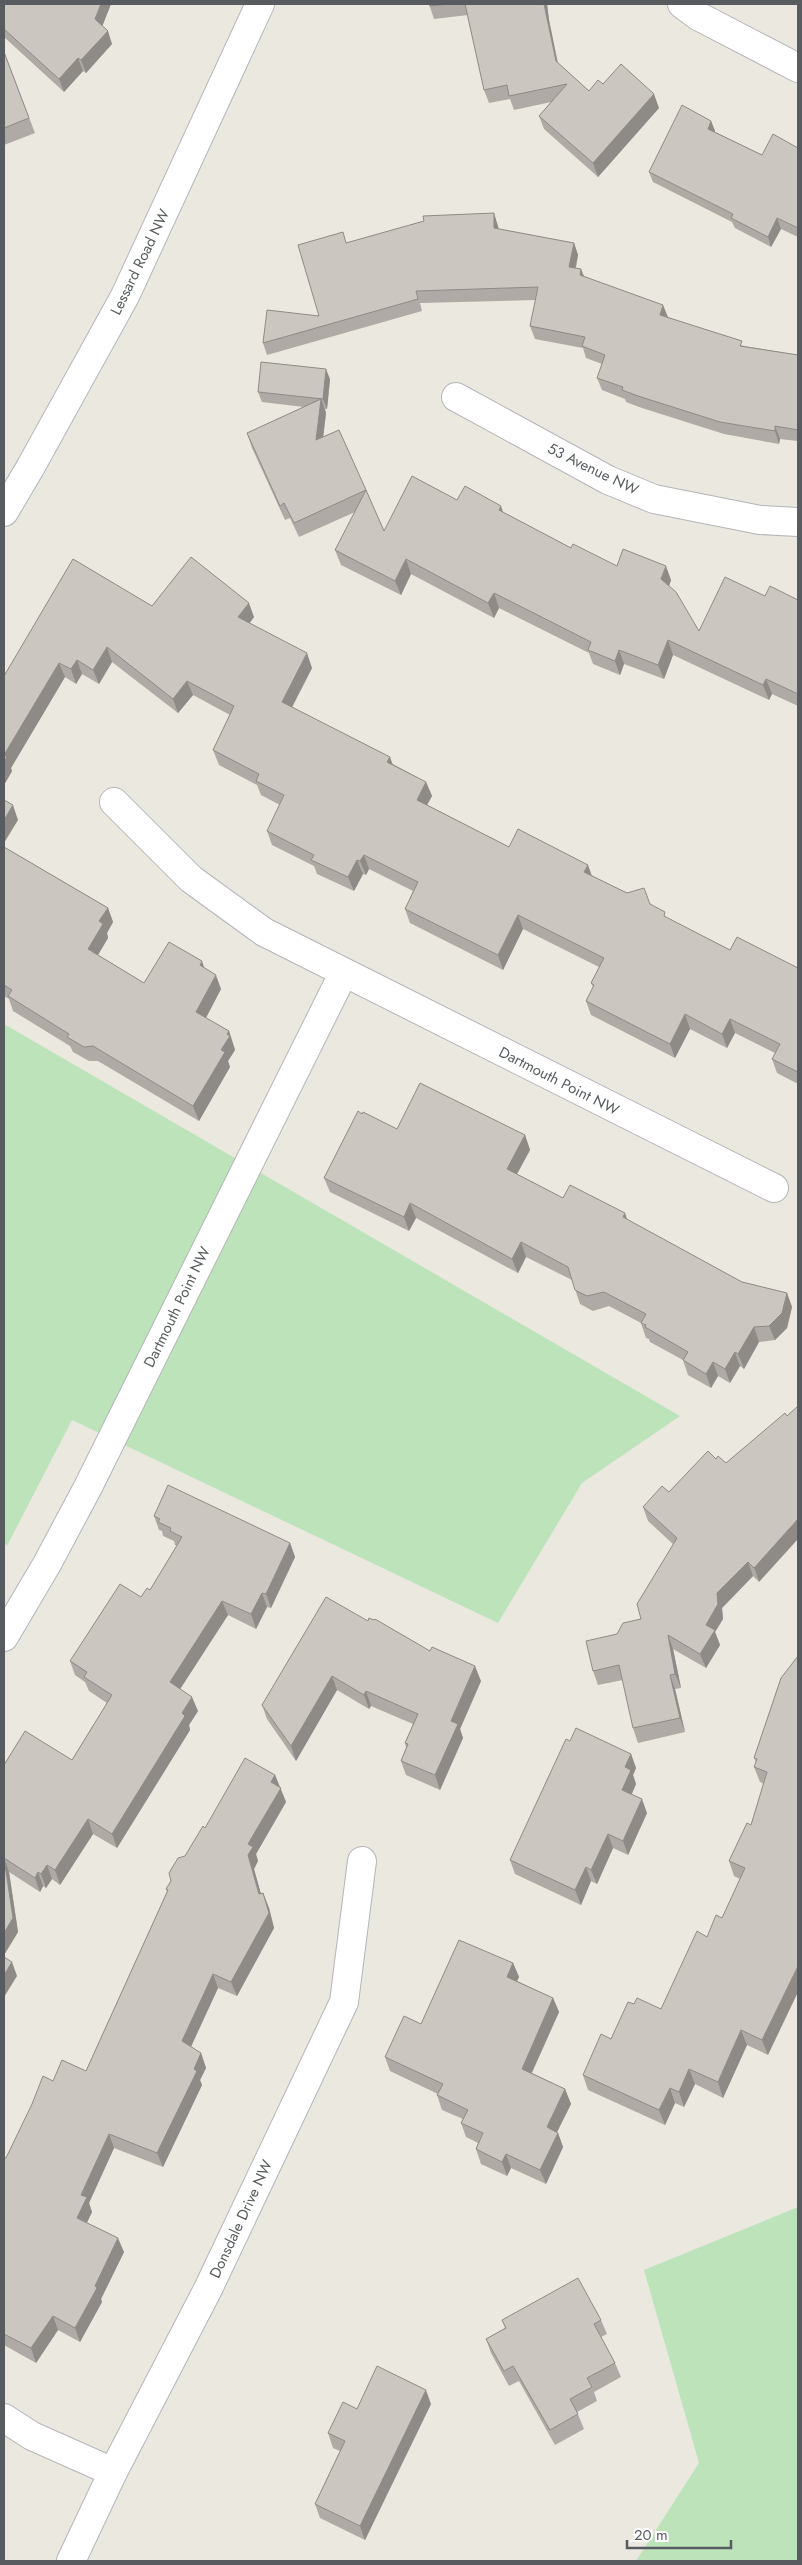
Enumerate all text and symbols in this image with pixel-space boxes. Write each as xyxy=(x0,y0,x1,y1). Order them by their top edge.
street label: Lessard Road NW xyxy=(105,205,175,319)
street label: 53 Avenue NW xyxy=(544,437,642,501)
street label: Dartmouth Point NW xyxy=(495,1041,623,1121)
street label: Dartmouth Point NW xyxy=(138,1243,216,1371)
street label: Donsdale Drive NW xyxy=(204,2156,278,2282)
scale bar xyxy=(627,2518,731,2550)
text: 20 m xyxy=(634,2524,668,2546)

